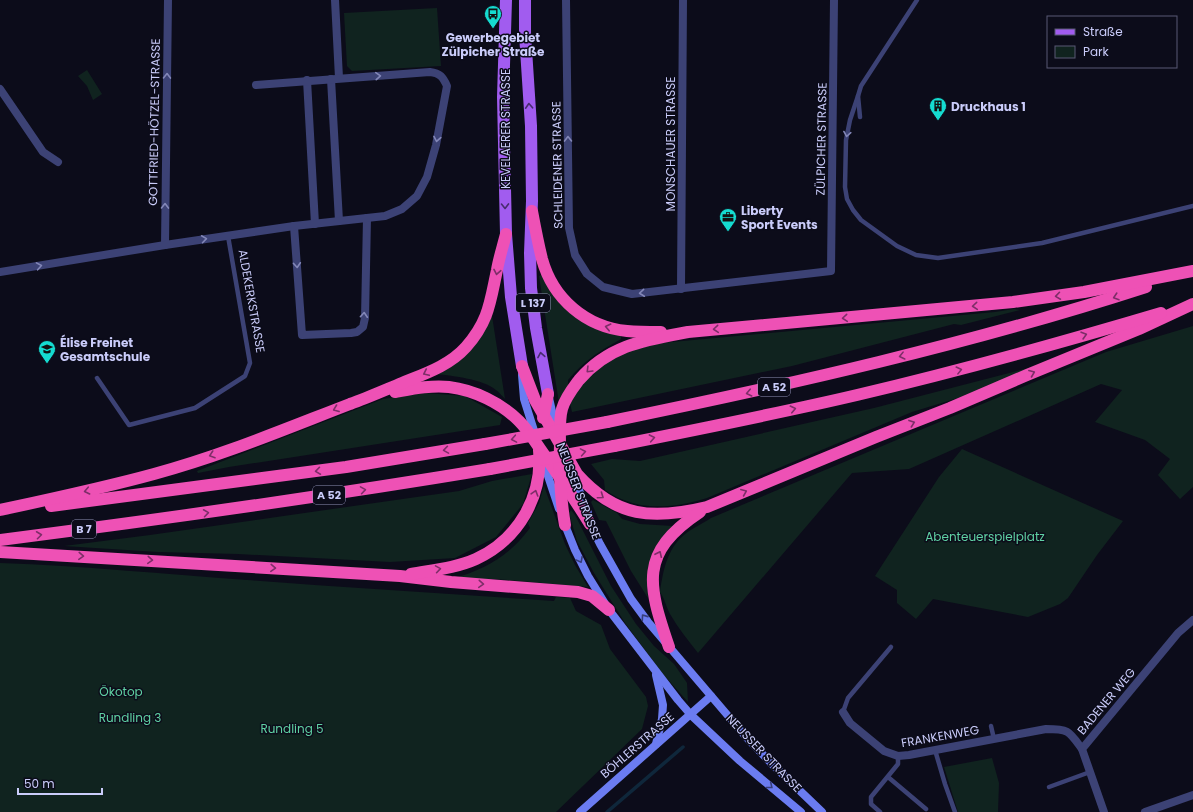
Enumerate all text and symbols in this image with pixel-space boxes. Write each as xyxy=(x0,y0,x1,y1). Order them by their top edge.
bus stop icon: Gewerbegebiet Zülpicher Straße xyxy=(483,4,503,29)
legend xyxy=(1047,16,1177,68)
text: Straße xyxy=(1083,23,1123,40)
place label: Gewerbegebiet Zülpicher Straße xyxy=(442,29,545,60)
street label: GOTTFRIED-HÖTZEL-STRASSE xyxy=(144,38,164,206)
text: Park xyxy=(1083,43,1110,60)
street label: KEVELAERER STRASSE xyxy=(497,69,514,189)
one-way arrow xyxy=(375,71,381,80)
one-way arrow xyxy=(163,73,171,79)
street label: MONSCHAUER STRASSE xyxy=(662,77,679,211)
street label: ZÜLPICHER STRASSE xyxy=(812,82,830,196)
building icon: Druckhaus 1 xyxy=(928,96,948,121)
place label: Druckhaus 1 xyxy=(951,98,1026,115)
street label: SCHLEIDENER STRASSE xyxy=(547,101,567,229)
one-way arrow xyxy=(525,103,534,109)
one-way arrow xyxy=(843,131,852,137)
one-way arrow xyxy=(434,135,442,142)
one-way arrow xyxy=(564,136,572,142)
place label: Liberty Sport Events xyxy=(741,202,818,233)
one-way arrow xyxy=(161,203,169,209)
one-way arrow xyxy=(501,203,509,209)
office icon: Liberty Sport Events xyxy=(718,207,738,232)
one-way arrow xyxy=(201,235,207,244)
street label: ALDEKERKSTRASSE xyxy=(235,248,269,354)
one-way arrow xyxy=(35,262,42,271)
one-way arrow xyxy=(293,262,302,268)
one-way arrow xyxy=(493,269,501,275)
one-way arrow xyxy=(639,288,645,297)
one-way arrow xyxy=(1055,291,1061,300)
one-way arrow xyxy=(1113,292,1120,301)
road number: L 137 xyxy=(516,294,550,312)
one-way arrow xyxy=(972,301,978,310)
one-way arrow xyxy=(360,312,369,318)
one-way arrow xyxy=(842,313,848,322)
one-way arrow xyxy=(605,323,612,332)
one-way arrow xyxy=(713,325,719,334)
one-way arrow xyxy=(1080,331,1087,340)
place label: Élise Freinet Gesamtschule xyxy=(60,334,151,365)
school or university icon: Élise Freinet Gesamtschule xyxy=(37,339,57,364)
one-way arrow xyxy=(899,351,906,360)
one-way arrow xyxy=(537,352,546,358)
one-way arrow xyxy=(586,366,593,373)
one-way arrow xyxy=(955,366,962,374)
one-way arrow xyxy=(423,368,431,376)
one-way arrow xyxy=(1029,369,1036,377)
road number: A 52 xyxy=(758,378,790,396)
one-way arrow xyxy=(745,389,752,397)
one-way arrow xyxy=(333,405,340,413)
one-way arrow xyxy=(790,406,796,414)
one-way arrow xyxy=(909,420,916,428)
one-way arrow xyxy=(511,434,517,442)
one-way arrow xyxy=(649,435,655,443)
street label: NEUSSER STRASSE xyxy=(553,440,605,542)
one-way arrow xyxy=(443,445,449,454)
one-way arrow xyxy=(580,448,586,456)
one-way arrow xyxy=(209,450,216,459)
one-way arrow xyxy=(315,466,321,475)
one-way arrow xyxy=(84,486,91,494)
road number: A 52 xyxy=(313,486,345,504)
one-way arrow xyxy=(359,486,366,495)
one-way arrow xyxy=(739,489,747,497)
one-way arrow xyxy=(530,490,539,497)
one-way arrow xyxy=(597,491,604,499)
one-way arrow xyxy=(203,509,209,518)
road number: B 7 xyxy=(72,520,96,538)
park label: Abenteuerspielplatz xyxy=(925,528,1045,545)
one-way arrow xyxy=(36,531,42,540)
one-way arrow xyxy=(654,551,662,559)
one-way arrow xyxy=(78,552,84,561)
one-way arrow xyxy=(147,556,154,565)
one-way arrow xyxy=(575,556,583,564)
one-way arrow xyxy=(270,564,276,573)
one-way arrow xyxy=(435,565,441,574)
one-way arrow xyxy=(478,580,484,589)
one-way arrow xyxy=(641,614,649,621)
street label: BADENER WEG xyxy=(1073,664,1139,738)
park label: Ökotop xyxy=(99,683,143,700)
street label: BÖHLERSTRASSE xyxy=(596,708,678,782)
park label: Rundling 3 xyxy=(99,709,161,726)
street label: NEUSSER STRASSE xyxy=(722,710,806,796)
park label: Rundling 5 xyxy=(260,720,324,737)
street label: FRANKENWEG xyxy=(900,721,980,751)
scale bar xyxy=(18,770,102,796)
text: 50 m xyxy=(24,775,55,792)
one-way arrow xyxy=(765,782,773,789)

